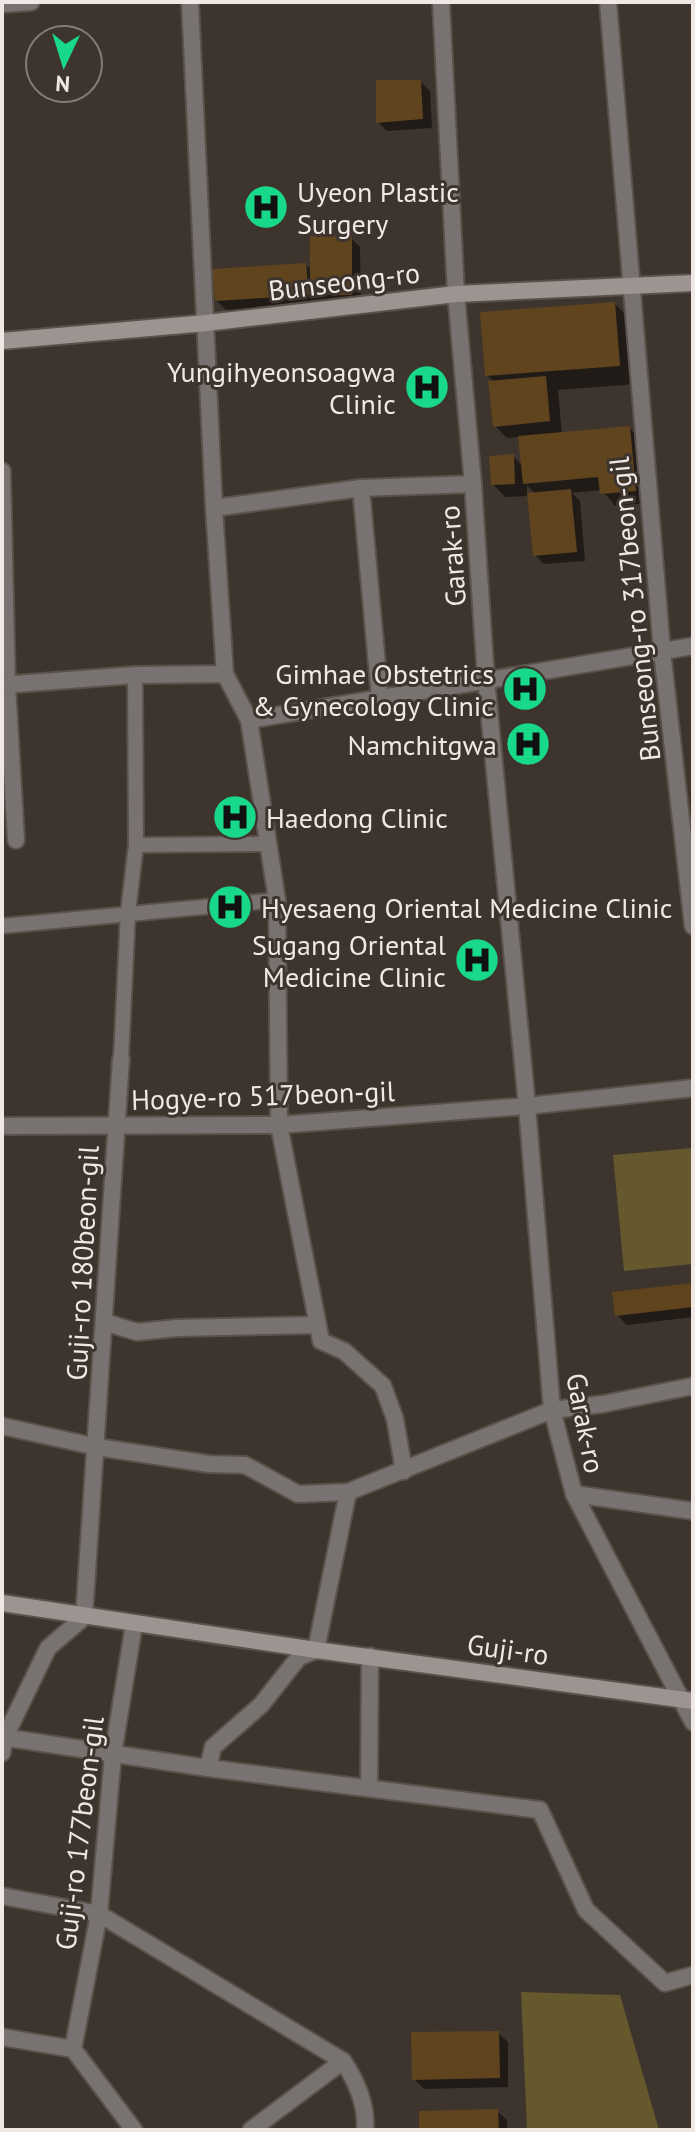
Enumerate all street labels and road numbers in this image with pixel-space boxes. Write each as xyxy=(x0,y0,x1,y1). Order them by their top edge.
street label: Bunseong-ro xyxy=(266,253,422,309)
street label: Bunseong-ro 317beon-gil xyxy=(600,455,668,763)
street label: Garak-ro xyxy=(430,504,474,608)
street label: Hogye-ro 517beon-gil xyxy=(131,1072,395,1118)
street label: Guji-ro 180beon-gil xyxy=(57,1145,107,1381)
street label: Garak-ro xyxy=(558,1370,614,1476)
street label: Guji-ro xyxy=(465,1625,551,1673)
street label: Guji-ro 177beon-gil xyxy=(46,1714,112,1952)

